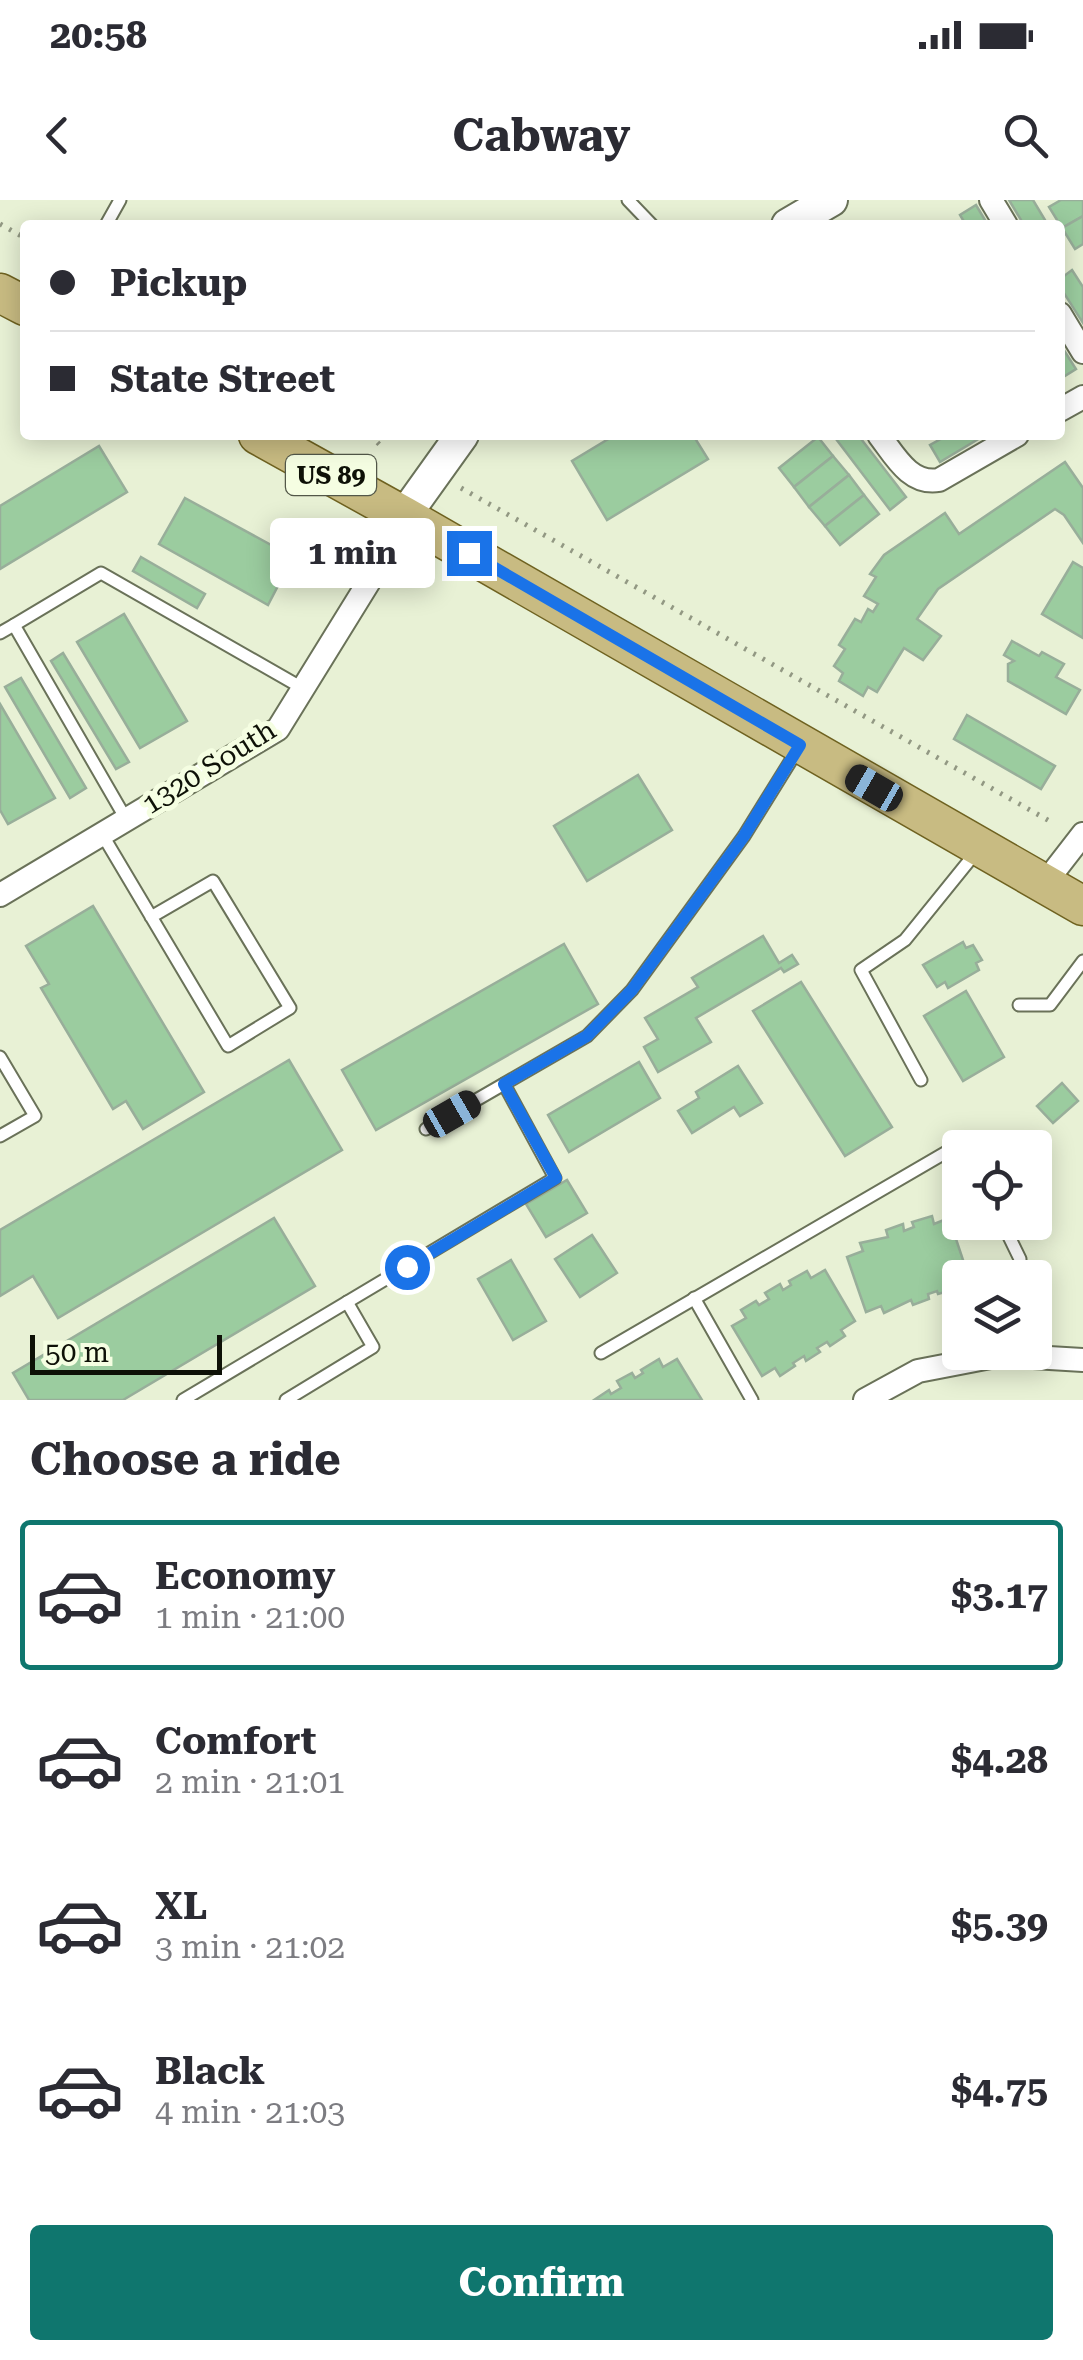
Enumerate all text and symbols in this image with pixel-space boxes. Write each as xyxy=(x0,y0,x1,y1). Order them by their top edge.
text: 20:58 xyxy=(50,13,147,57)
icon: back xyxy=(30,108,85,163)
icon: search xyxy=(998,108,1053,163)
text: Cabway xyxy=(453,109,630,162)
text: Pickup xyxy=(110,261,247,305)
text: State Street xyxy=(110,357,335,401)
road number: US 89 xyxy=(286,455,376,495)
callout: 1 min xyxy=(269,518,434,588)
route end xyxy=(447,531,492,576)
text: 1 min xyxy=(308,534,397,572)
street label: 1320 South xyxy=(136,713,282,821)
car xyxy=(841,760,907,816)
car xyxy=(419,1086,485,1142)
map controls xyxy=(942,1130,1052,1370)
button: locate xyxy=(942,1130,1052,1240)
route start xyxy=(385,1245,430,1290)
button: layers xyxy=(942,1260,1052,1370)
scale bar xyxy=(30,1330,222,1374)
text: 50 m xyxy=(45,1336,109,1369)
text: Choose a ride xyxy=(30,1433,341,1486)
icon: car xyxy=(35,1550,125,1640)
text: Economy xyxy=(155,1554,335,1598)
text: $3.17 xyxy=(951,1573,1048,1617)
text: 1 min · 21:00 xyxy=(155,1598,345,1636)
icon: car xyxy=(35,1715,125,1805)
text: Comfort xyxy=(155,1719,316,1763)
text: $4.28 xyxy=(951,1738,1048,1782)
text: 2 min · 21:01 xyxy=(155,1763,345,1801)
icon: car xyxy=(35,1880,125,1970)
text: XL xyxy=(155,1884,207,1928)
text: $5.39 xyxy=(951,1903,1048,1947)
text: 3 min · 21:02 xyxy=(155,1928,345,1966)
icon: car xyxy=(35,2045,125,2135)
text: Black xyxy=(155,2049,265,2093)
text: $4.75 xyxy=(951,2068,1048,2112)
text: 4 min · 21:03 xyxy=(155,2093,345,2131)
button: Confirm xyxy=(30,2225,1053,2340)

